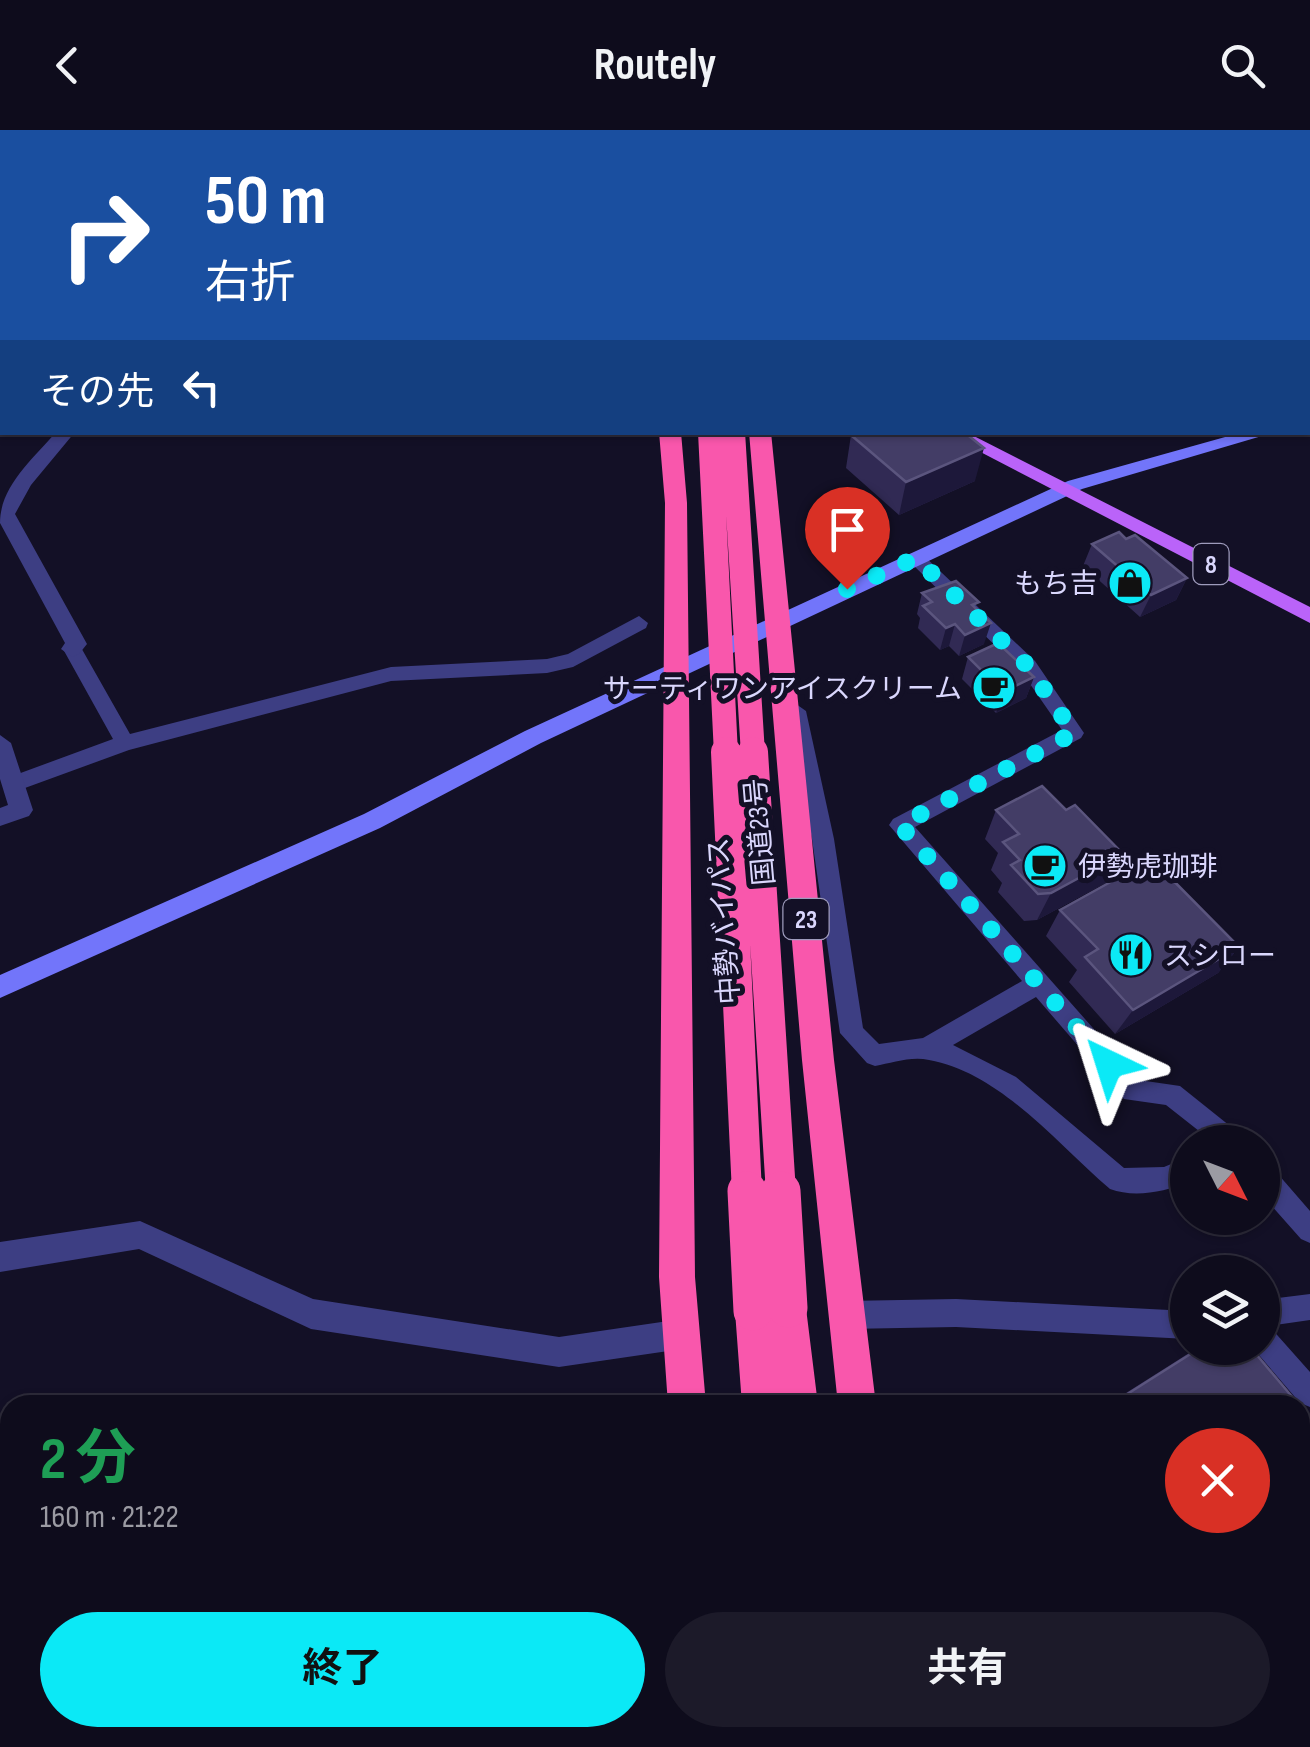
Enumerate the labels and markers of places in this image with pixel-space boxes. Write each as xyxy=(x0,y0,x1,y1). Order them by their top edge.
pin xyxy=(805,487,890,590)
shop icon: もち吉 xyxy=(1107,560,1153,606)
place label: もち吉 xyxy=(1014,568,1098,601)
cafe icon: サーティワンアイスクリーム xyxy=(971,665,1017,711)
place label: サーティワンアイスクリーム xyxy=(603,673,962,706)
cafe icon: 伊勢虎珈琲 xyxy=(1022,843,1068,889)
place label: 伊勢虎珈琲 xyxy=(1078,851,1218,884)
restaurant icon: スシロー xyxy=(1108,932,1154,978)
place label: スシロー xyxy=(1164,940,1276,973)

